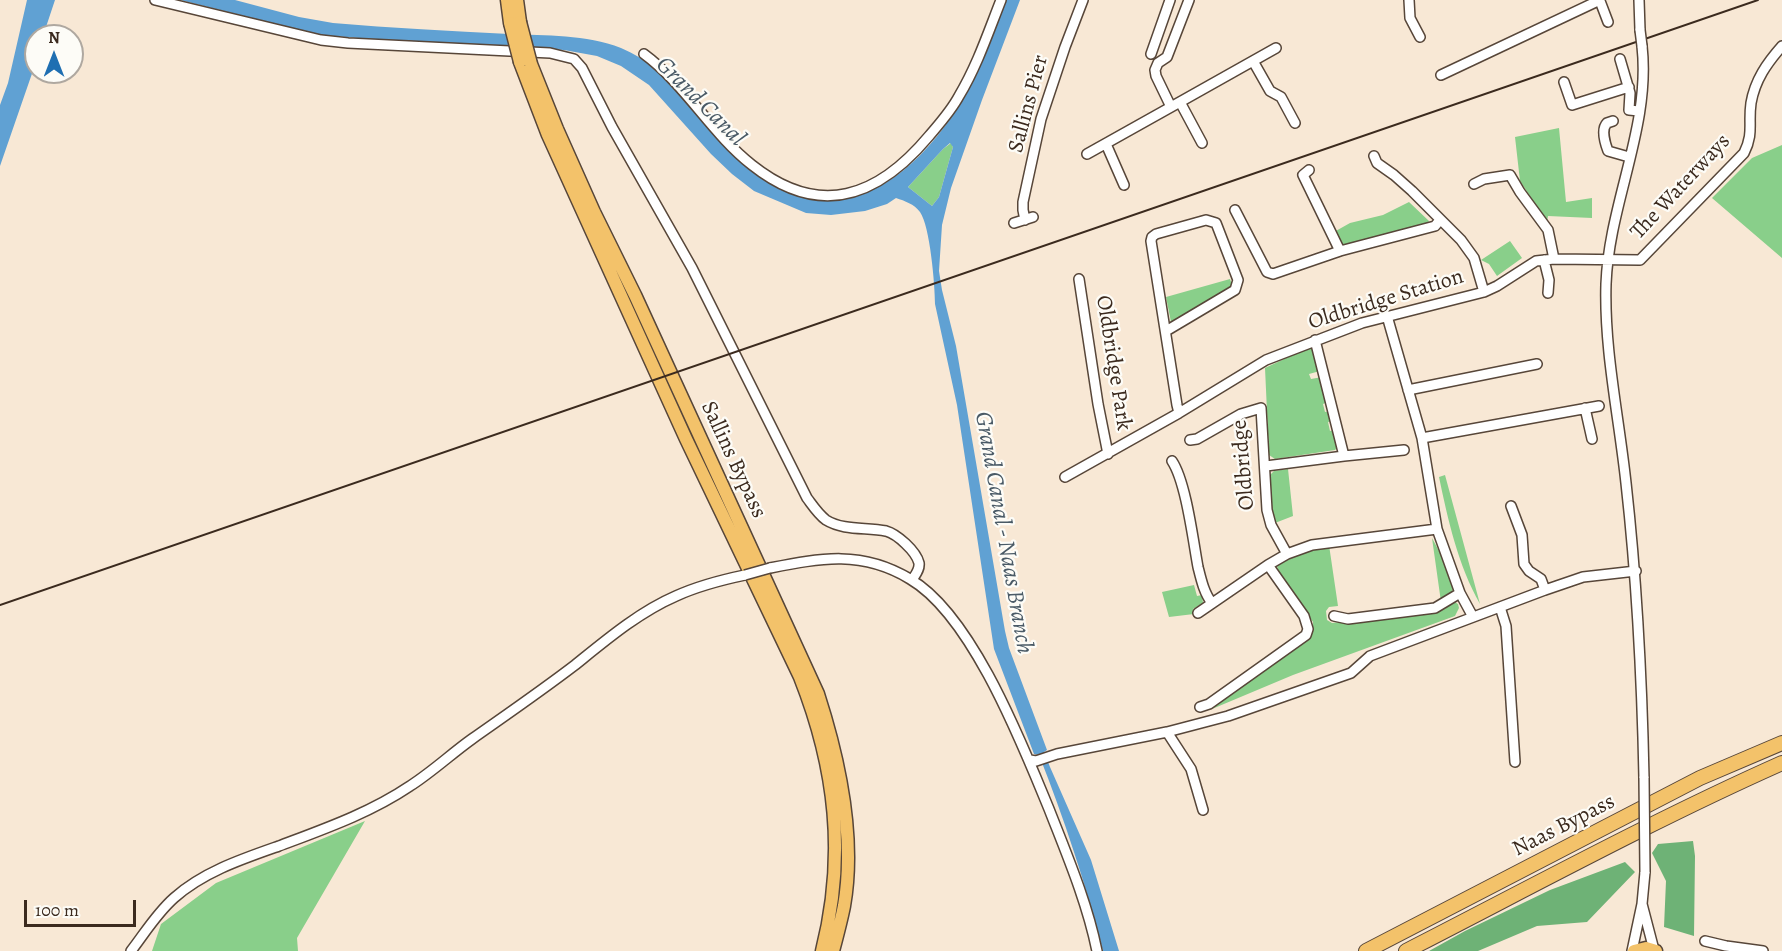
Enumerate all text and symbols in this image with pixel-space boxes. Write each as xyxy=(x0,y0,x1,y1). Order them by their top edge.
north arrow xyxy=(24,24,84,84)
text: N xyxy=(48,27,60,49)
water label: Grand Canal xyxy=(649,51,751,153)
street label: Sallins Pier xyxy=(1003,52,1055,156)
street label: The Waterways xyxy=(1625,129,1737,245)
street label: Oldbridge Station xyxy=(1305,264,1467,336)
street label: Oldbridge Park xyxy=(1089,293,1137,433)
street label: Sallins Bypass xyxy=(694,397,772,523)
water label: Grand Canal - Naas Branch xyxy=(967,410,1039,656)
street label: Oldbridge xyxy=(1227,419,1261,511)
street label: Naas Bypass xyxy=(1508,789,1620,863)
scale bar xyxy=(27,888,140,926)
text: 100 m xyxy=(35,898,79,922)

